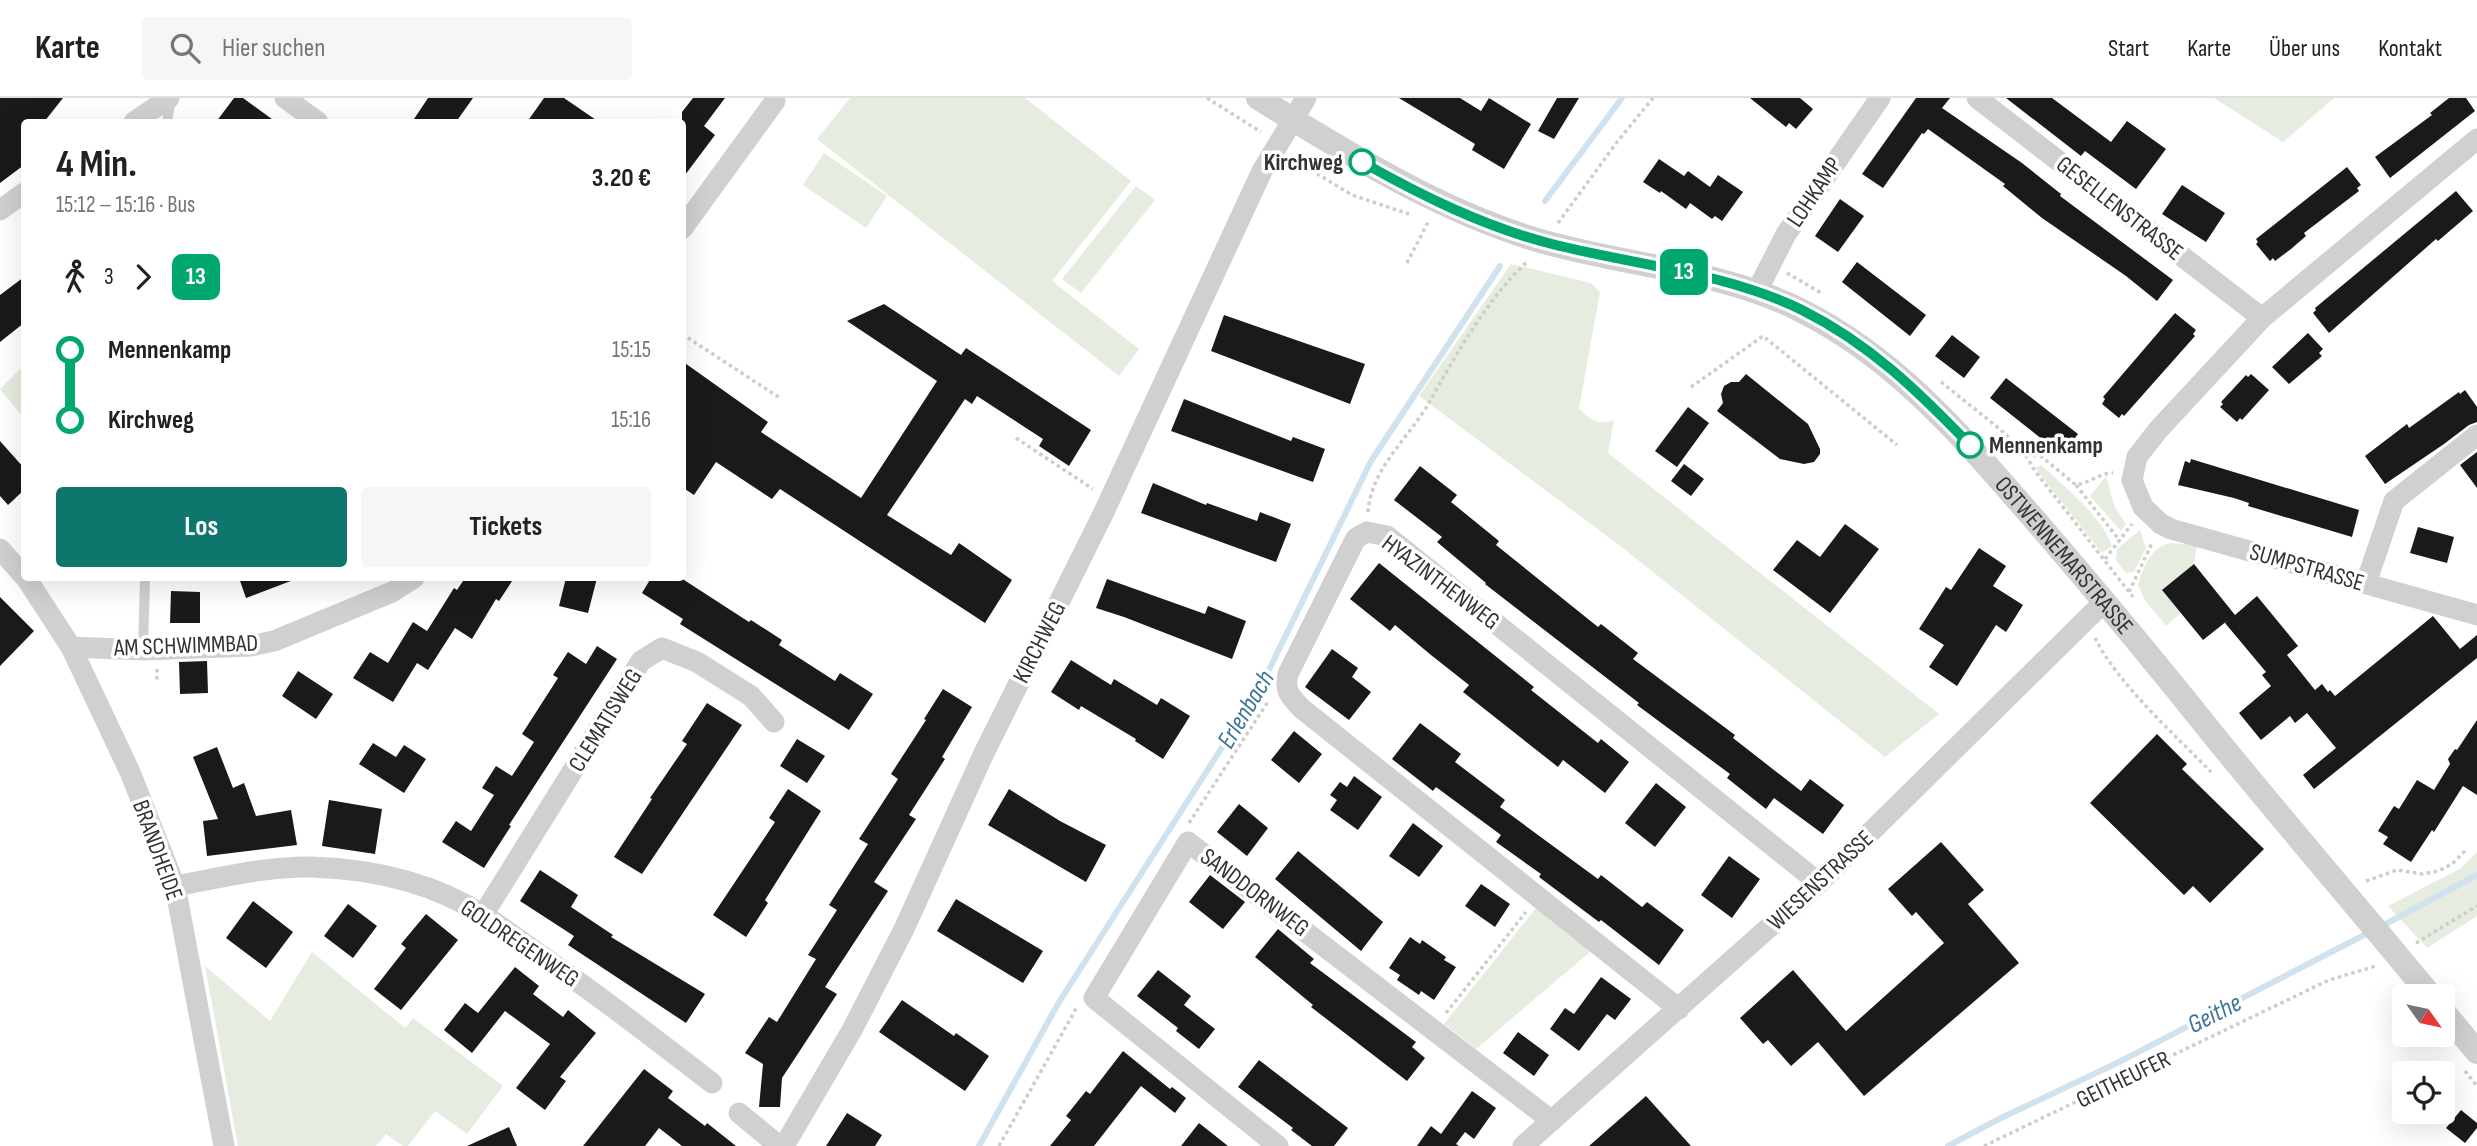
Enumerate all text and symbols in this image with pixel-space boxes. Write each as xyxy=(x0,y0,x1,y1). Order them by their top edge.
search box xyxy=(142,17,632,80)
text: Karte xyxy=(35,28,100,68)
icon: search xyxy=(166,29,204,67)
text: Hier suchen xyxy=(222,33,325,64)
text: Start xyxy=(2108,34,2149,63)
text: Karte xyxy=(2187,34,2231,63)
text: Über uns xyxy=(2269,34,2340,63)
text: Kontakt xyxy=(2378,34,2442,63)
text: 4 Min. xyxy=(56,142,137,187)
place label: Kirchweg xyxy=(1264,148,1343,177)
marker: Kirchweg xyxy=(1349,149,1375,175)
street label: GESELLENSTRASSE xyxy=(2050,150,2189,267)
street label: LOHKAMP xyxy=(1781,152,1848,233)
text: 3.20 € xyxy=(592,163,651,194)
text: 15:12 – 15:16 · Bus xyxy=(56,191,195,219)
line badge: 13 xyxy=(1652,249,1716,295)
text: 13 xyxy=(1674,257,1694,286)
icon: walk xyxy=(56,258,94,296)
icon: forward xyxy=(124,258,162,296)
text: 13 xyxy=(186,262,206,291)
text: 3 xyxy=(104,263,114,291)
text: Mennenkamp xyxy=(108,335,231,366)
text: 15:15 xyxy=(612,336,651,364)
text: Kirchweg xyxy=(108,405,194,436)
text: 15:16 xyxy=(611,406,651,434)
place label: Mennenkamp xyxy=(1989,431,2103,460)
marker: Mennenkamp xyxy=(1957,432,1983,458)
street label: OSTWENNEMARSTRASSE xyxy=(1988,470,2139,640)
button: Los xyxy=(56,487,347,567)
button: Tickets xyxy=(361,487,651,567)
street label: HYAZINTHENWEG xyxy=(1376,529,1505,636)
street label: SUMPSTRASSE xyxy=(2246,537,2367,598)
street label: KIRCHWEG xyxy=(1007,597,1072,688)
street label: AM SCHWIMMBAD xyxy=(113,628,259,663)
street label: CLEMATISWEG xyxy=(562,663,648,777)
water label: Erlenbach xyxy=(1211,665,1282,754)
street label: BRANDHEIDE xyxy=(126,796,189,904)
street label: WIESENSTRASSE xyxy=(1762,824,1879,937)
street label: SANDDORNWEG xyxy=(1195,842,1315,943)
street label: GOLDREGENWEG xyxy=(455,893,584,994)
north arrow xyxy=(2392,984,2455,1046)
map controls xyxy=(2392,984,2455,1124)
water label: Geithe xyxy=(2182,988,2247,1041)
street label: GEITHEUFER xyxy=(2072,1044,2175,1115)
button: locate xyxy=(2392,1061,2455,1124)

